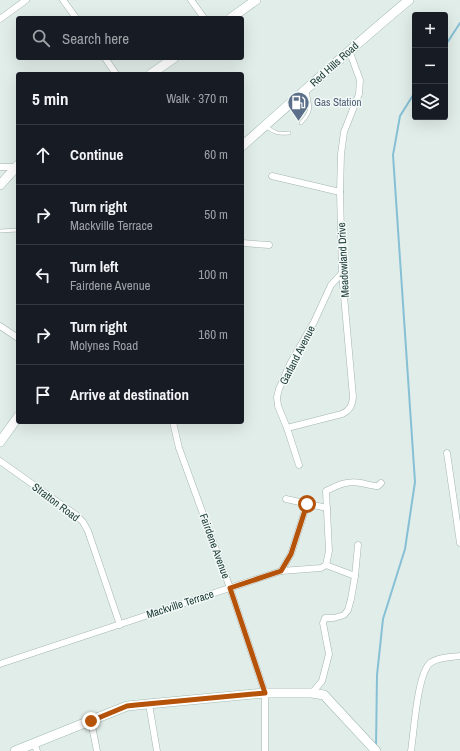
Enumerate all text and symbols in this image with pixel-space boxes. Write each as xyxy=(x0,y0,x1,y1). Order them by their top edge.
map controls xyxy=(412,12,448,120)
button: + xyxy=(412,12,448,48)
search box xyxy=(16,16,244,60)
icon: search xyxy=(30,27,52,49)
text: Search here xyxy=(62,28,129,49)
street label: Red Hills Road xyxy=(307,39,361,89)
button: − xyxy=(412,48,448,84)
button: layers xyxy=(412,84,448,120)
text: 5 min xyxy=(32,87,68,110)
fuel station icon: Gas Station xyxy=(286,89,312,122)
text: Walk · 370 m xyxy=(166,90,228,107)
place label: Gas Station xyxy=(314,95,362,109)
icon: ahead xyxy=(32,144,54,166)
text: Continue xyxy=(70,144,123,165)
text: 60 m xyxy=(204,146,228,163)
text: Turn right xyxy=(70,196,127,217)
icon: right xyxy=(32,204,54,226)
text: 50 m xyxy=(204,206,228,223)
text: Mackville Terrace xyxy=(70,217,153,234)
street label: Meadowland Drive xyxy=(334,222,352,298)
text: Turn left xyxy=(70,256,118,277)
icon: left xyxy=(32,264,54,286)
text: 100 m xyxy=(198,266,228,283)
text: Fairdene Avenue xyxy=(70,277,151,294)
text: Turn right xyxy=(70,316,127,337)
street label: Garland Avenue xyxy=(276,323,318,387)
icon: right xyxy=(32,324,54,346)
text: 160 m xyxy=(198,326,228,343)
text: Molynes Road xyxy=(70,337,138,354)
icon: arrive xyxy=(32,384,54,406)
text: Arrive at destination xyxy=(70,384,189,405)
street label: Stratton Road xyxy=(30,480,82,524)
route start xyxy=(298,495,316,513)
street label: Fairdene Avenue xyxy=(197,512,233,580)
street label: Mackville Terrace xyxy=(145,587,215,621)
route end xyxy=(82,712,100,730)

